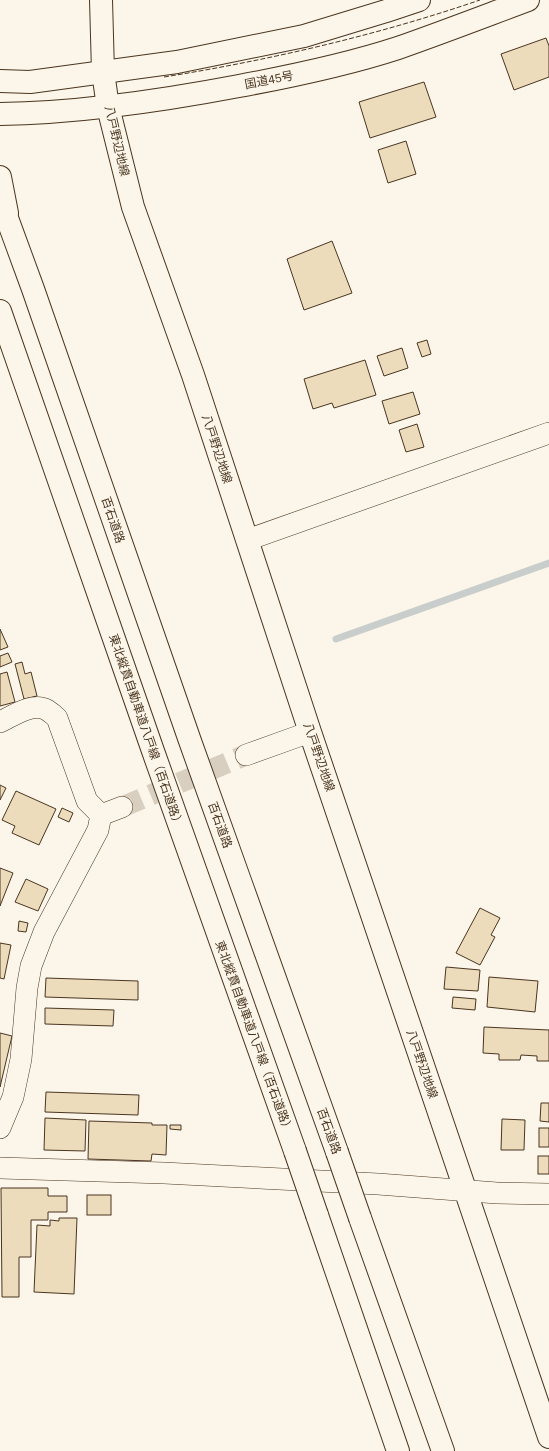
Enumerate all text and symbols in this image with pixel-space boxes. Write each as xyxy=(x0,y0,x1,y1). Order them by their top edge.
street label: 国道45号 xyxy=(243,68,295,92)
street label: 八戸野辺地線 xyxy=(102,104,132,178)
street label: 八戸野辺地線 xyxy=(199,413,235,485)
street label: 百石道路 xyxy=(99,495,127,545)
street label: 東北縦貫自動車道八戸線（百石道路） xyxy=(106,632,186,830)
street label: 八戸野辺地線 xyxy=(301,721,337,793)
street label: 百石道路 xyxy=(205,800,235,850)
street label: 東北縦貫自動車道八戸線（百石道路） xyxy=(213,939,295,1135)
street label: 八戸野辺地線 xyxy=(404,1028,440,1100)
street label: 百石道路 xyxy=(314,1106,344,1156)

